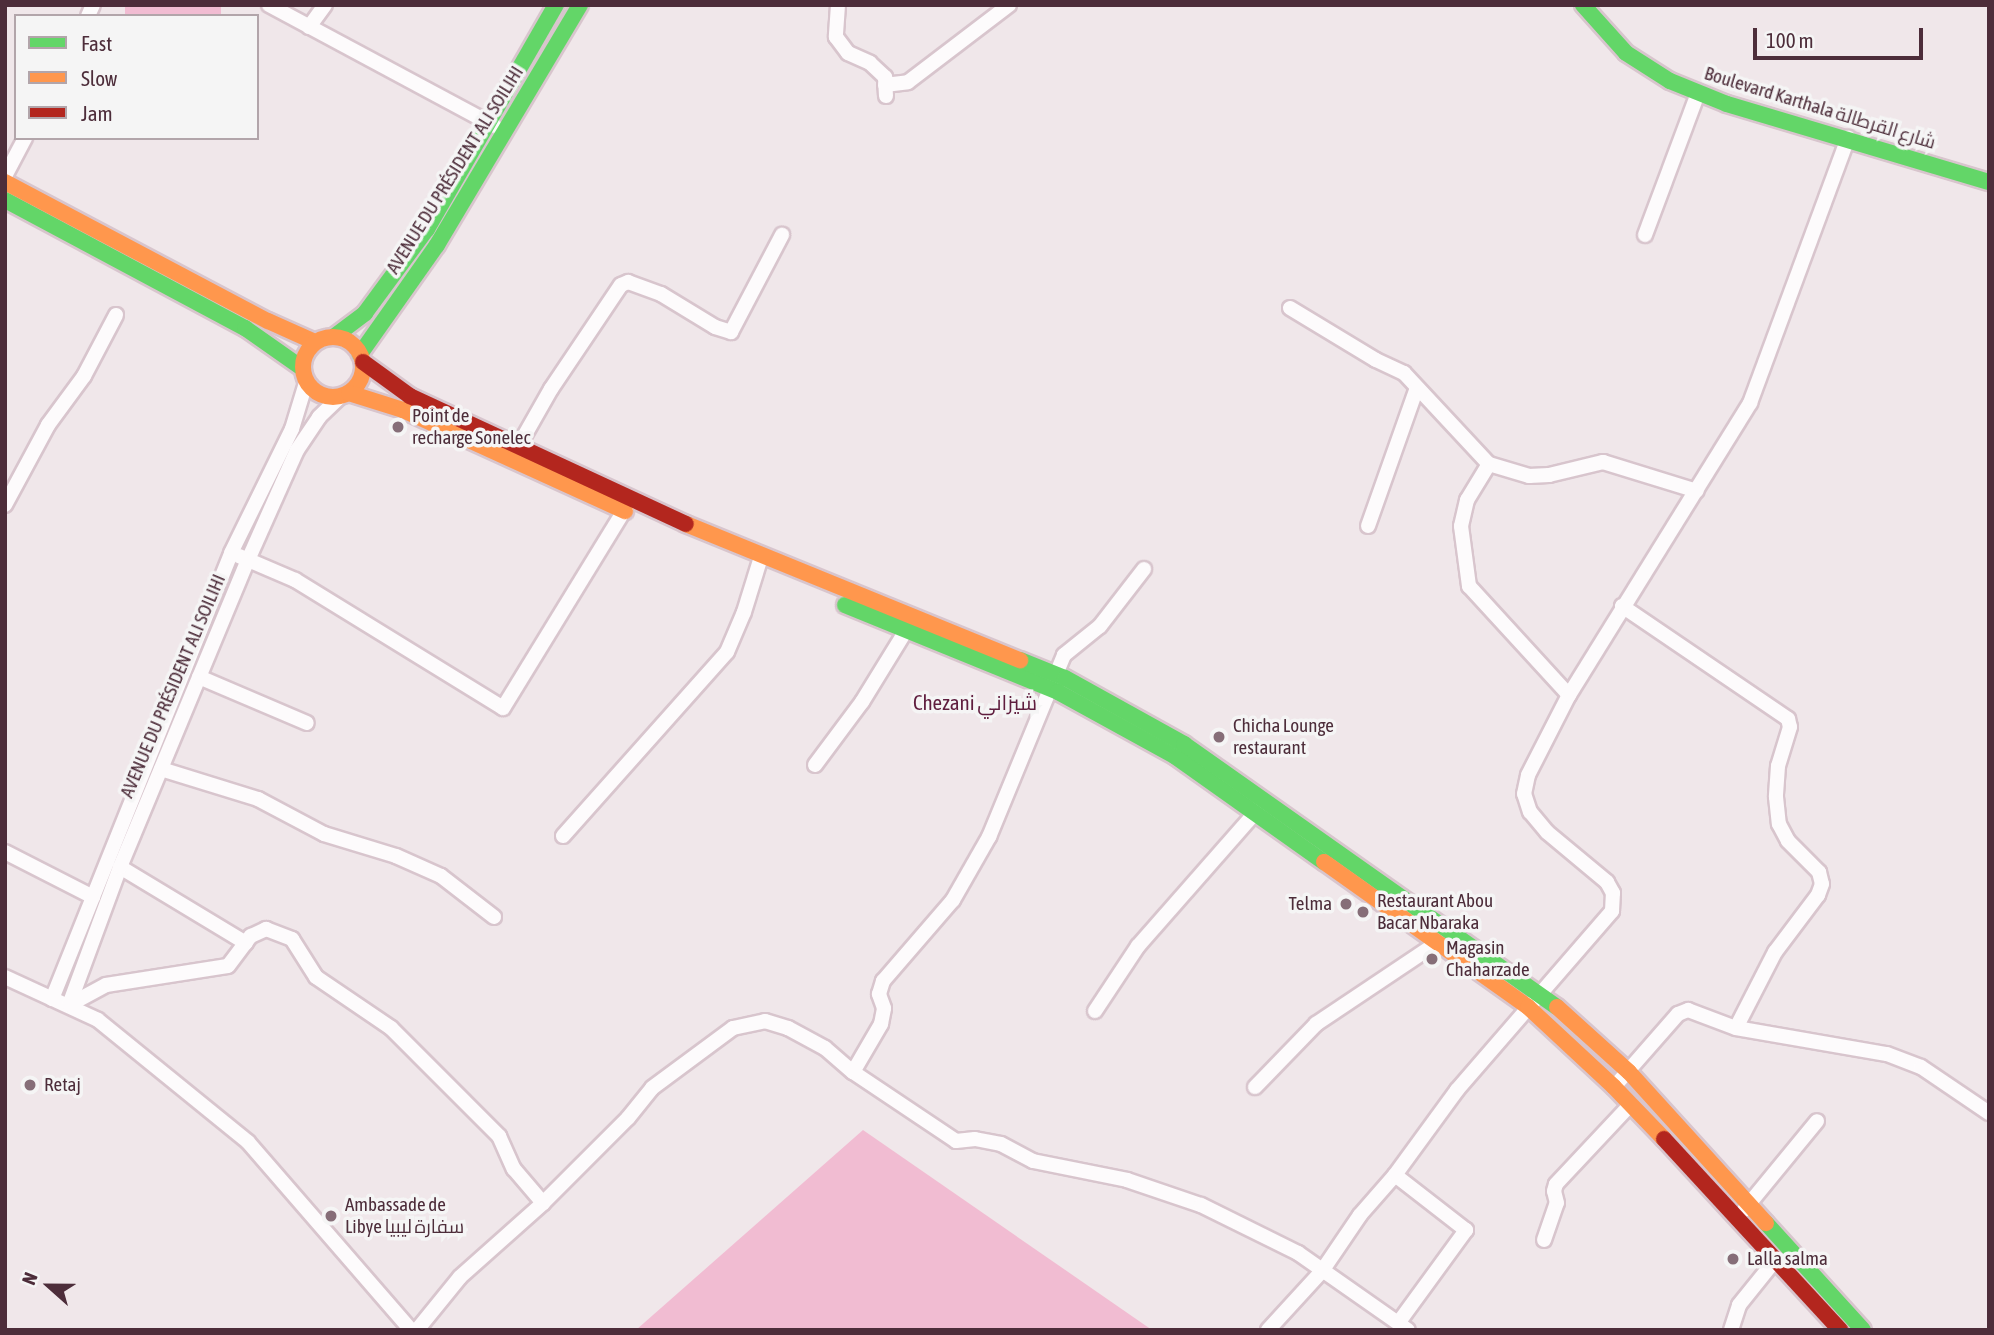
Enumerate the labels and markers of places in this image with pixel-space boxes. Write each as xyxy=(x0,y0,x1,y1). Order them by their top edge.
place label: Point de recharge Sonelec xyxy=(412,405,530,449)
marker: Point de recharge Sonelec xyxy=(390,419,406,435)
place label: Chicha Lounge restaurant xyxy=(1233,715,1334,759)
marker: Chicha Lounge restaurant xyxy=(1211,729,1227,745)
place label: Restaurant Abou Bacar Nbaraka xyxy=(1377,890,1493,934)
place label: Telma xyxy=(1289,893,1332,915)
marker: Telma xyxy=(1338,896,1354,912)
marker: Restaurant Abou Bacar Nbaraka xyxy=(1355,904,1371,920)
place label: Magasin Chaharzade xyxy=(1446,937,1530,981)
marker: Magasin Chaharzade xyxy=(1424,951,1440,967)
place label: Retaj xyxy=(44,1074,81,1096)
marker: Retaj xyxy=(22,1077,38,1093)
place label: Ambassade de Libye سفارة ليبيا xyxy=(345,1194,464,1238)
marker: Ambassade de Libye سفارة ليبيا xyxy=(323,1208,339,1224)
place label: Lalla salma xyxy=(1747,1248,1828,1270)
marker: Lalla salma xyxy=(1725,1251,1741,1267)

